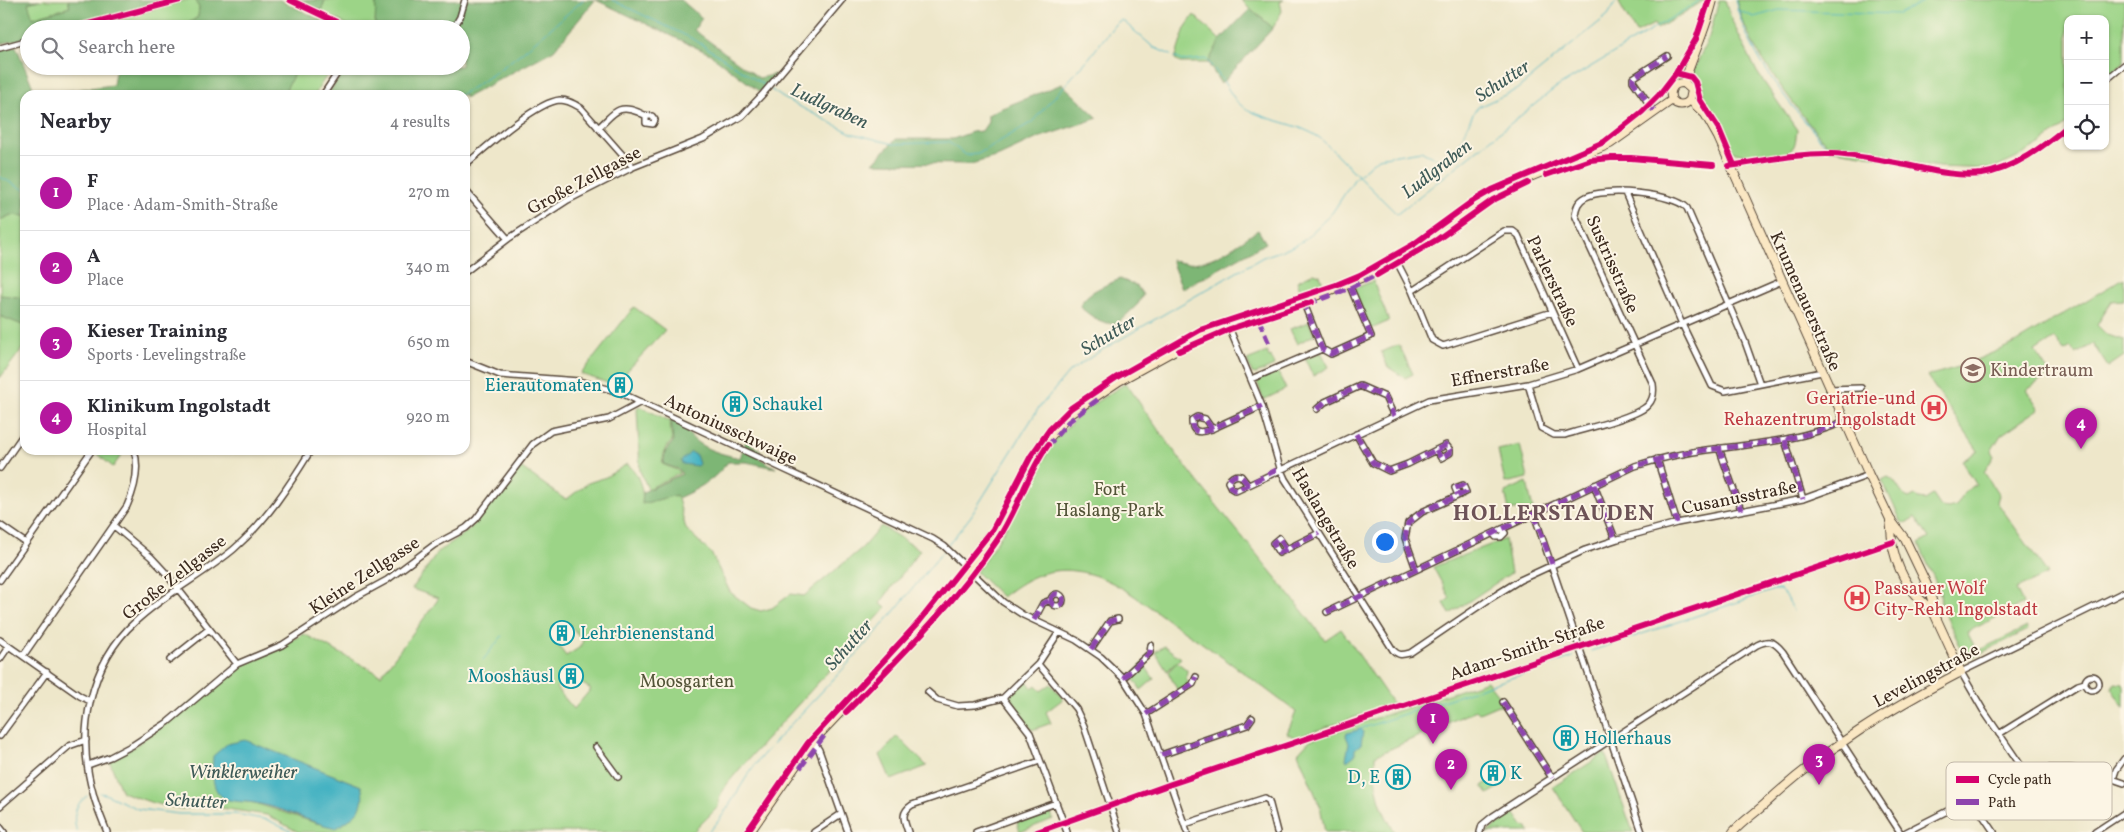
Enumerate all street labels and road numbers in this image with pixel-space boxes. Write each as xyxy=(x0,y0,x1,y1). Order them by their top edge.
street label: Große Zellgasse xyxy=(523,141,646,222)
street label: Sustrisstraße xyxy=(1579,212,1644,317)
street label: Krumenauerstraße xyxy=(1763,228,1847,375)
street label: Parlerstraße xyxy=(1520,232,1584,331)
street label: Effnerstraße xyxy=(1449,353,1551,394)
street label: Antoniusschwaige xyxy=(660,388,801,472)
street label: Haslangstraße xyxy=(1285,463,1365,574)
street label: Cusanusstraße xyxy=(1679,475,1799,522)
street label: Große Zellgasse xyxy=(118,530,232,627)
street label: Kleine Zellgasse xyxy=(305,531,425,621)
street label: Adam-Smith-Straße xyxy=(1446,611,1609,688)
street label: Levelingstraße xyxy=(1869,638,1984,715)

